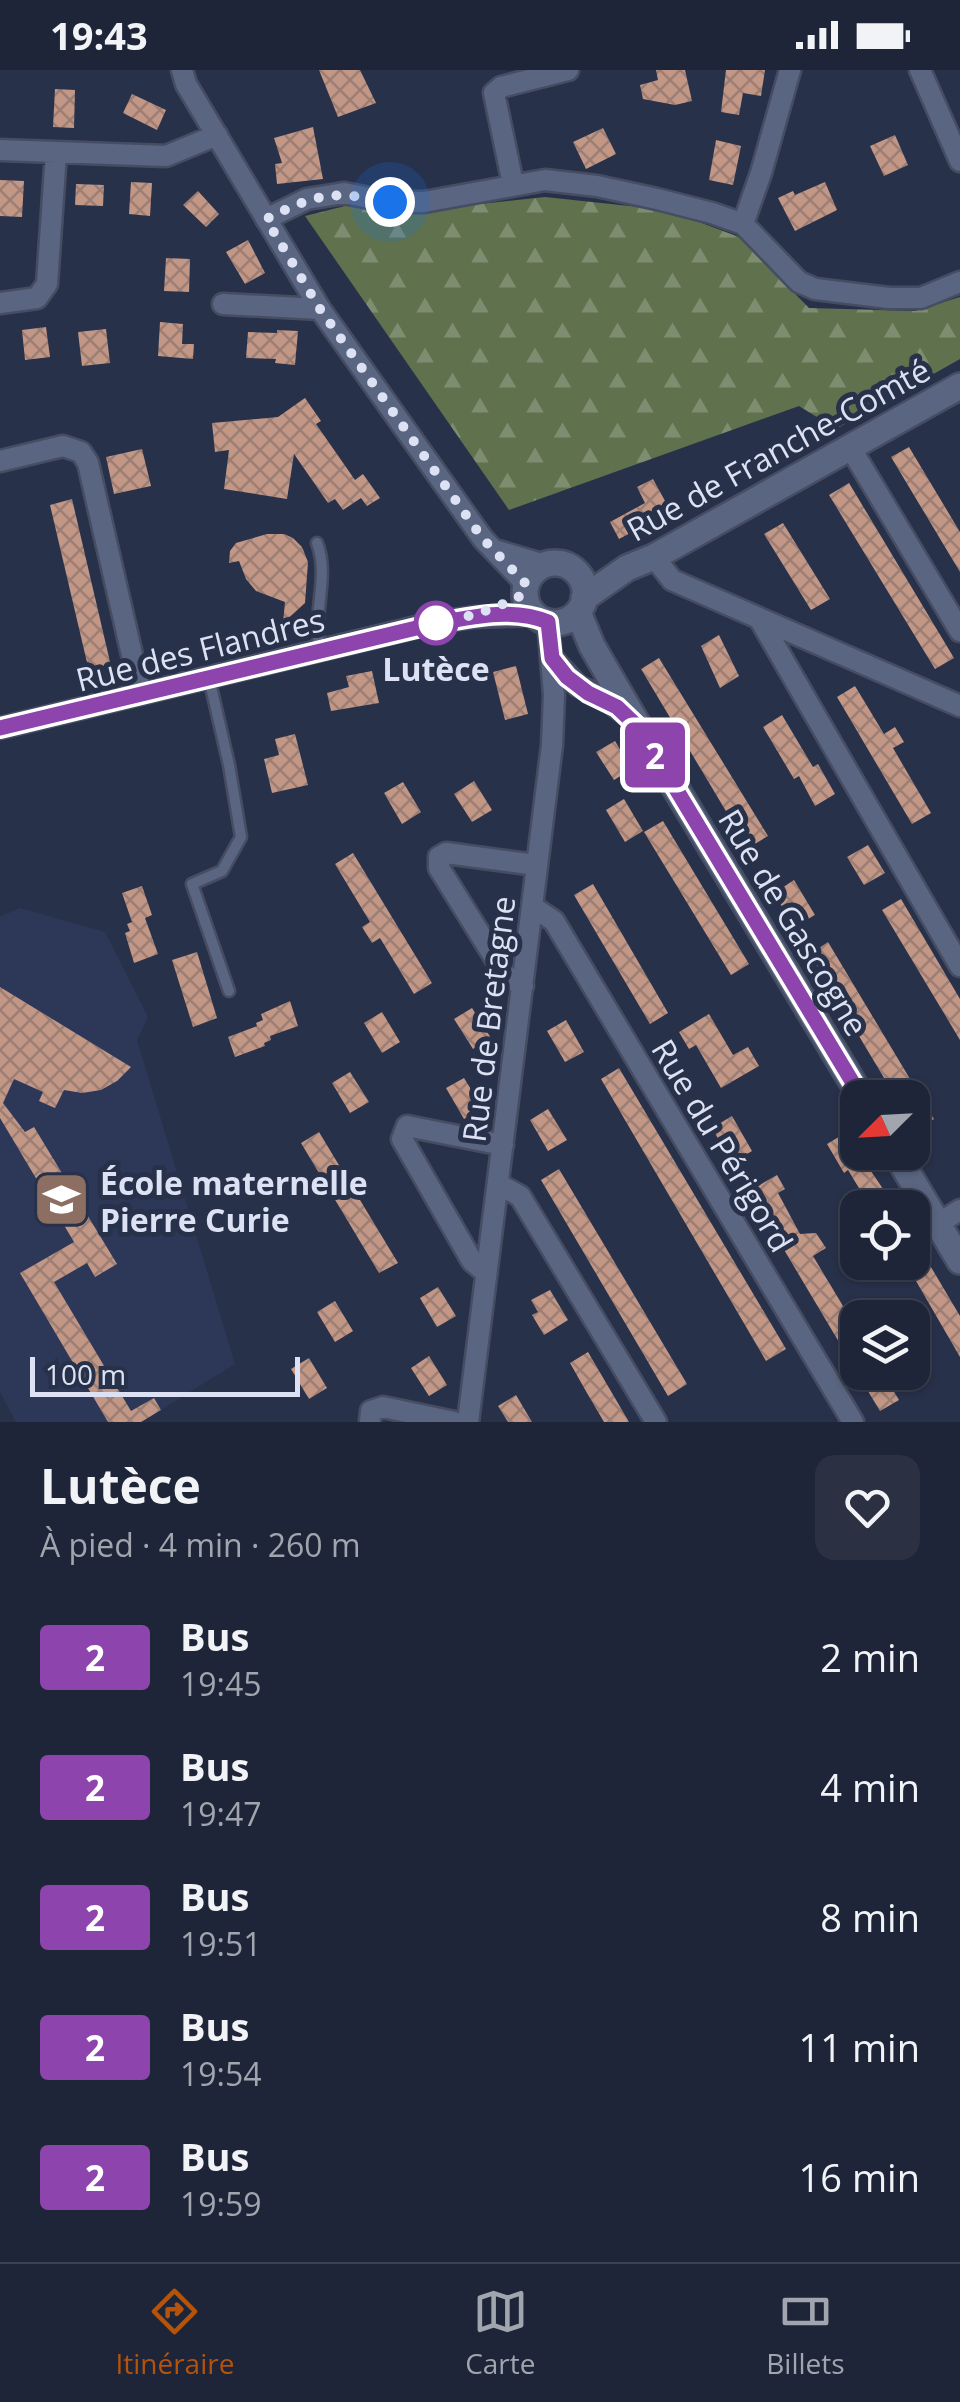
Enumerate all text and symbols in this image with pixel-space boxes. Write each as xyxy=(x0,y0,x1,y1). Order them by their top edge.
text: 19:43 xyxy=(50,9,148,61)
your location xyxy=(365,177,415,227)
street label: Rue de Franche-Comté xyxy=(619,348,937,550)
street label: Rue des Flandres xyxy=(71,597,329,701)
marker: Lutèce xyxy=(415,602,457,644)
place label: Lutèce xyxy=(382,647,490,690)
line badge: 2 xyxy=(622,722,688,788)
text: 2 xyxy=(645,732,665,779)
street label: Rue de Gascogne xyxy=(709,801,879,1043)
street label: Rue de Bretagne xyxy=(452,894,524,1144)
street label: Rue du Périgord xyxy=(643,1031,803,1259)
north arrow xyxy=(840,1080,930,1170)
map controls xyxy=(840,1080,930,1390)
place label: École maternelle Pierre Curie xyxy=(100,1161,368,1241)
school or university icon: École maternelle Pierre Curie xyxy=(31,1170,91,1230)
button: locate xyxy=(840,1190,930,1280)
button: layers xyxy=(840,1300,930,1390)
scale bar xyxy=(30,1352,300,1396)
text: 100 m xyxy=(45,1355,126,1393)
text: Lutèce xyxy=(40,1453,201,1518)
button: heart xyxy=(815,1455,920,1560)
text: À pied · 4 min · 260 m xyxy=(40,1523,361,1566)
text: Bus xyxy=(180,1610,249,1662)
text: 2 min xyxy=(820,1631,920,1683)
text: 2 xyxy=(85,1634,105,1681)
text: 19:45 xyxy=(180,1662,262,1705)
text: Bus xyxy=(180,1740,249,1792)
text: 4 min xyxy=(820,1761,920,1813)
text: 2 xyxy=(85,1764,105,1811)
text: 19:47 xyxy=(180,1792,262,1835)
text: Bus xyxy=(180,1870,249,1922)
text: 8 min xyxy=(820,1891,920,1943)
text: 2 xyxy=(85,1894,105,1941)
text: 19:51 xyxy=(180,1922,262,1965)
text: Bus xyxy=(180,2000,249,2052)
text: 11 min xyxy=(799,2021,920,2073)
text: 2 xyxy=(85,2024,105,2071)
text: 19:54 xyxy=(180,2052,262,2095)
text: Bus xyxy=(180,2130,249,2182)
text: 16 min xyxy=(799,2151,920,2203)
text: 2 xyxy=(85,2154,105,2201)
text: 19:59 xyxy=(180,2182,262,2225)
tab: Itinéraire xyxy=(115,2284,234,2382)
tab: Carte xyxy=(465,2284,535,2382)
tab: Billets xyxy=(766,2284,845,2382)

